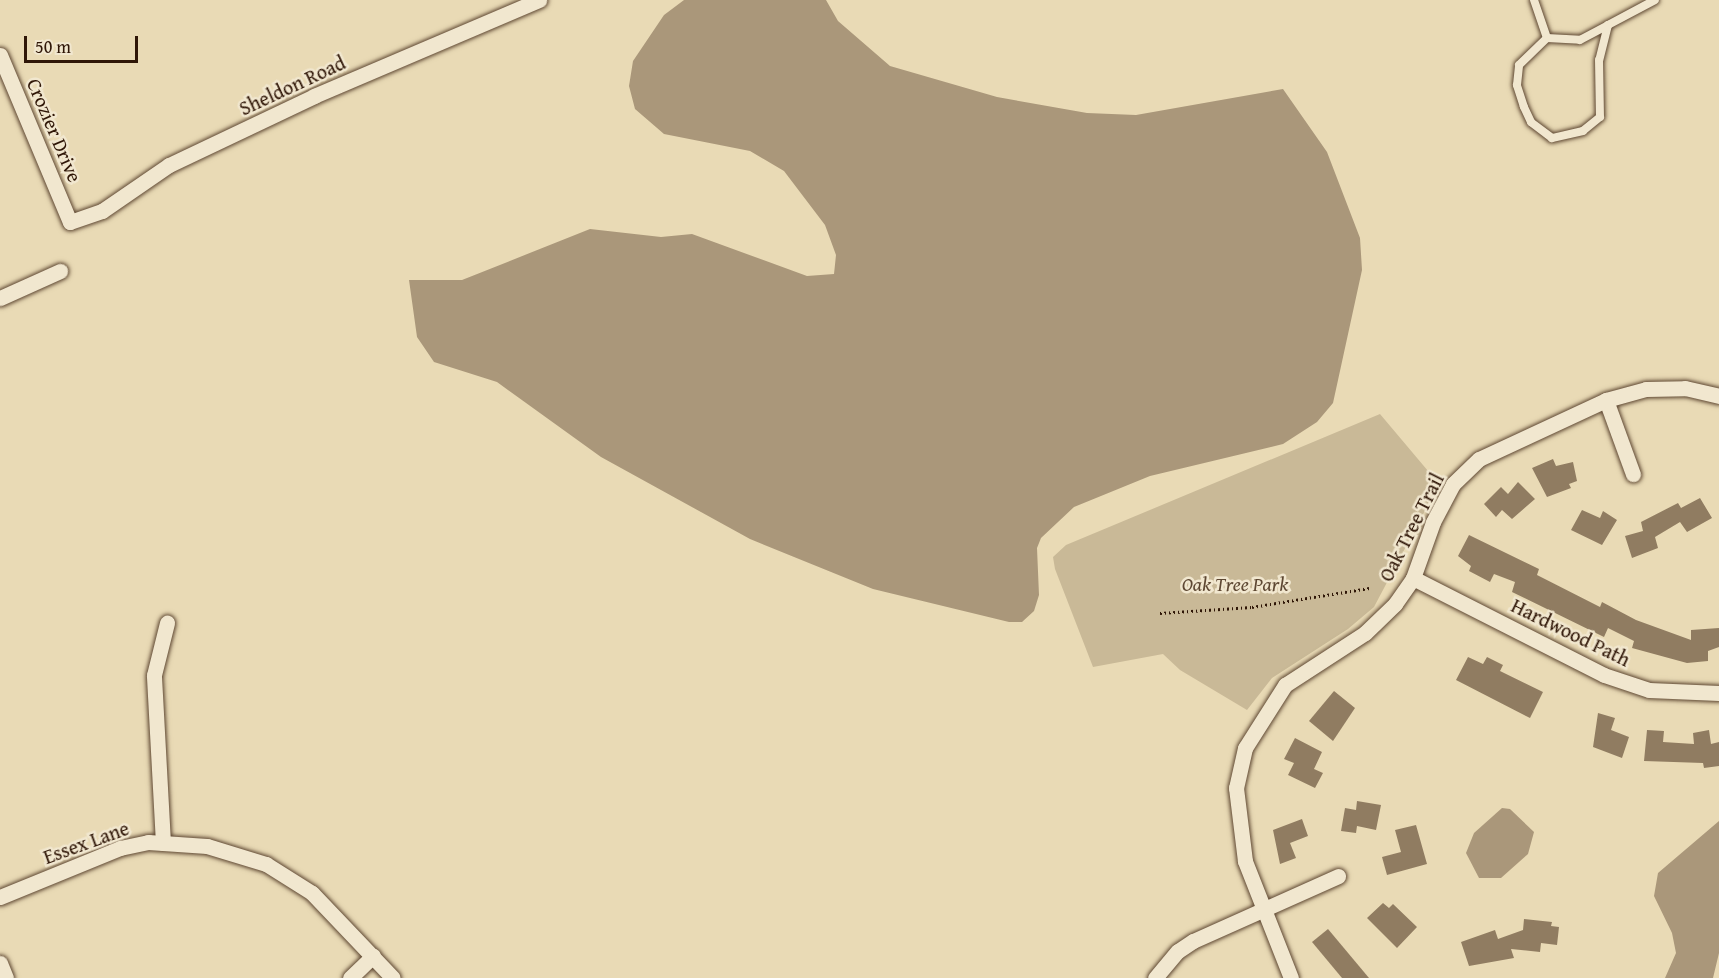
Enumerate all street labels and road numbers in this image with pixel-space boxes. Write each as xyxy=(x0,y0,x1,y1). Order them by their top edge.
street label: Sheldon Road xyxy=(235,50,349,120)
street label: Crozier Drive xyxy=(22,75,88,185)
street label: Oak Tree Trail xyxy=(1373,469,1449,585)
street label: Hardwood Path xyxy=(1508,593,1634,671)
street label: Essex Lane xyxy=(40,815,132,869)

